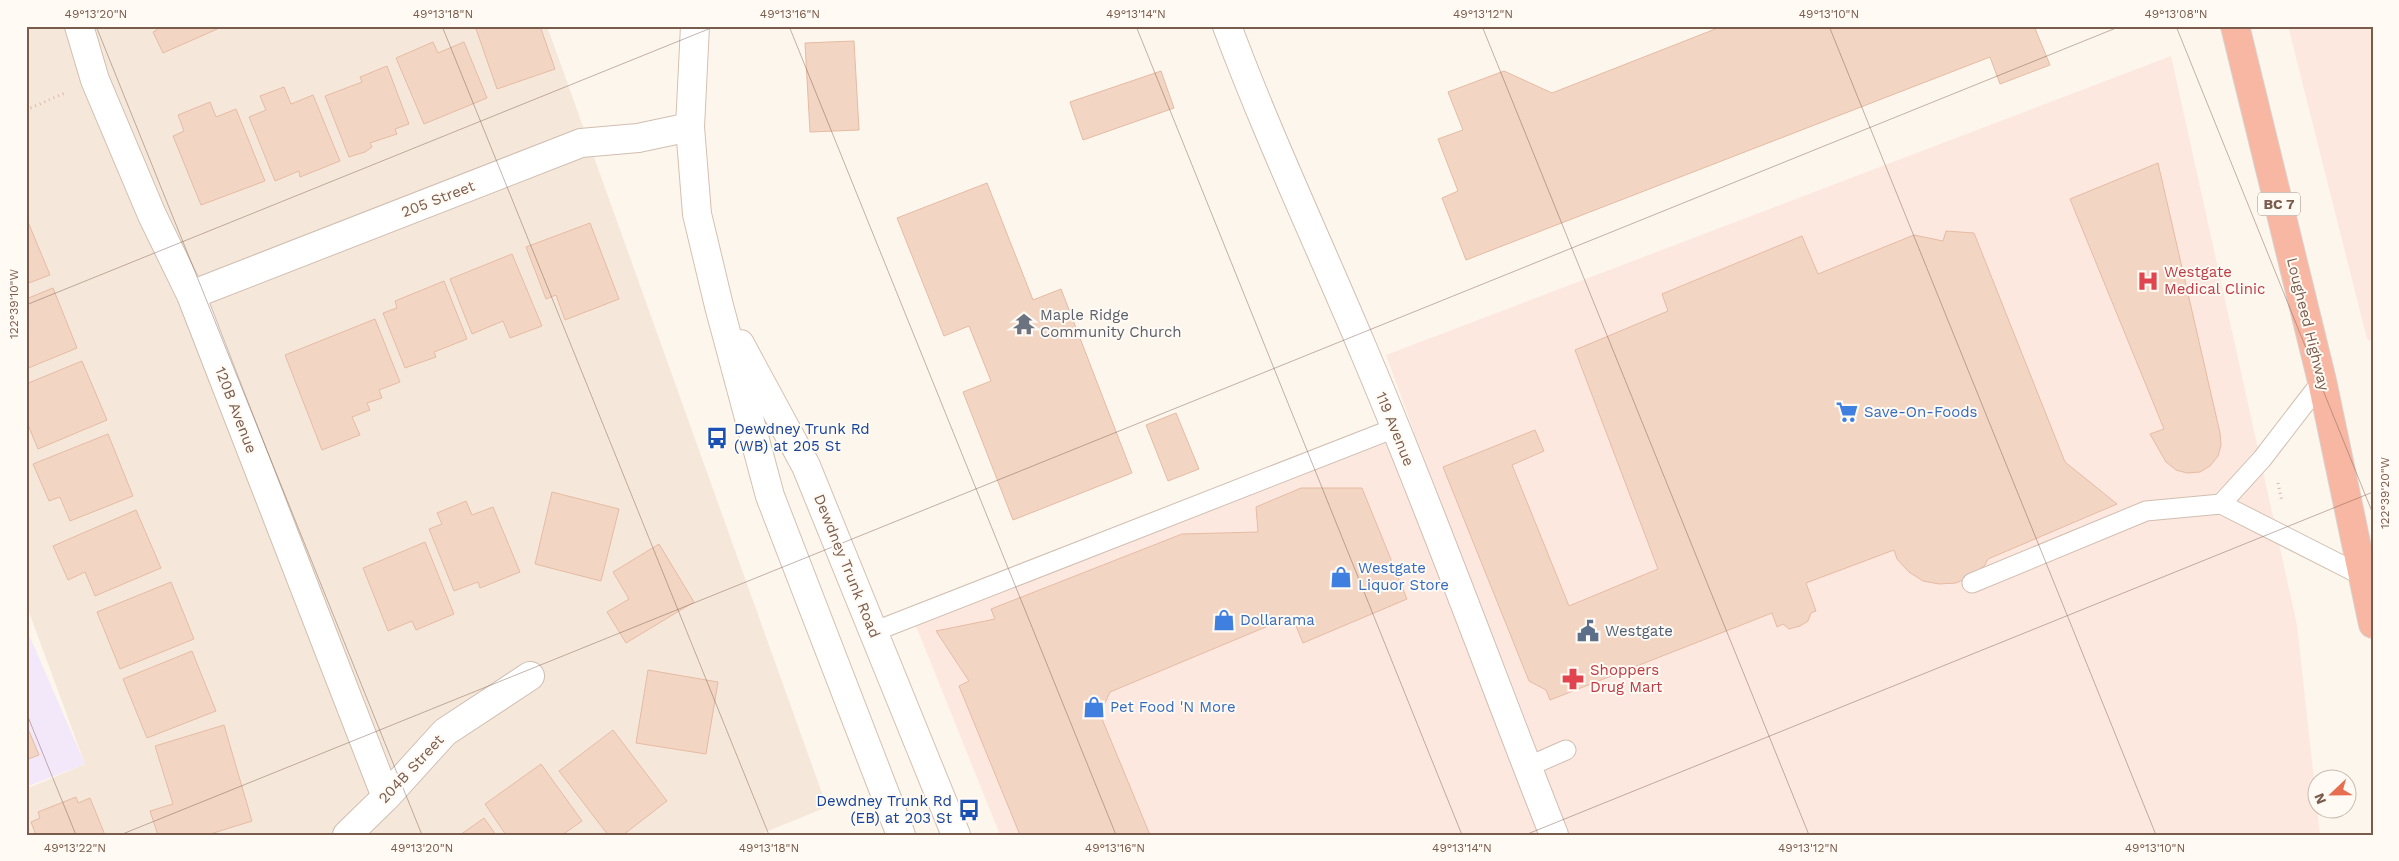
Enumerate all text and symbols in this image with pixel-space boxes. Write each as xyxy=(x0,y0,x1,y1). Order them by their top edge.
text: 49°13'20"N xyxy=(65,7,127,21)
text: 49°13'18"N xyxy=(413,7,473,21)
text: 49°13'16"N xyxy=(760,7,820,21)
text: 49°13'14"N xyxy=(1106,7,1166,21)
text: 49°13'12"N xyxy=(1453,7,1513,21)
text: 49°13'10"N xyxy=(1799,7,1859,21)
text: 49°13'08"N xyxy=(2144,7,2208,21)
street label: 205 Street xyxy=(399,177,478,221)
road number: BC 7 xyxy=(2258,192,2300,215)
street label: Lougheed Highway xyxy=(2283,256,2333,393)
place label: Westgate Medical Clinic xyxy=(2164,263,2265,298)
hospital icon: Westgate Medical Clinic xyxy=(2135,268,2161,294)
text: 122°39'10"W xyxy=(7,269,21,339)
place label: Maple Ridge Community Church xyxy=(1040,306,1182,341)
temple icon: Maple Ridge Community Church xyxy=(1011,311,1037,337)
street label: 120B Avenue xyxy=(211,364,261,456)
street label: 119 Avenue xyxy=(1372,389,1418,469)
supermarket icon: Save-On-Foods xyxy=(1834,399,1860,425)
place label: Save-On-Foods xyxy=(1864,403,1978,421)
place label: Dewdney Trunk Rd (WB) at 205 St xyxy=(734,420,870,455)
bus stop icon: Dewdney Trunk Rd (WB) at 205 St xyxy=(704,425,730,451)
text: 122°39'20"W xyxy=(2378,456,2392,529)
street label: Dewdney Trunk Road xyxy=(810,492,884,640)
place label: Westgate Liquor Store xyxy=(1358,559,1449,594)
shop icon: Westgate Liquor Store xyxy=(1328,564,1354,590)
shop icon: Dollarama xyxy=(1211,607,1237,633)
place label: Dollarama xyxy=(1240,611,1315,629)
public building icon: Westgate xyxy=(1575,618,1601,644)
place label: Westgate xyxy=(1605,622,1673,640)
place label: Shoppers Drug Mart xyxy=(1590,661,1663,696)
pharmacy icon: Shoppers Drug Mart xyxy=(1560,666,1586,692)
shop icon: Pet Food 'N More xyxy=(1081,694,1107,720)
place label: Pet Food 'N More xyxy=(1110,698,1236,716)
street label: 204B Street xyxy=(375,730,448,807)
north arrow xyxy=(2306,768,2356,818)
text: N xyxy=(2311,791,2329,807)
place label: Dewdney Trunk Rd (EB) at 203 St xyxy=(816,792,953,827)
bus stop icon: Dewdney Trunk Rd (EB) at 203 St xyxy=(956,797,982,823)
text: 49°13'22"N xyxy=(44,841,106,855)
text: 49°13'20"N xyxy=(391,841,453,855)
text: 49°13'18"N xyxy=(739,841,799,855)
text: 49°13'16"N xyxy=(1085,841,1145,855)
text: 49°13'14"N xyxy=(1432,841,1492,855)
text: 49°13'12"N xyxy=(1778,841,1838,855)
text: 49°13'10"N xyxy=(2125,841,2185,855)

